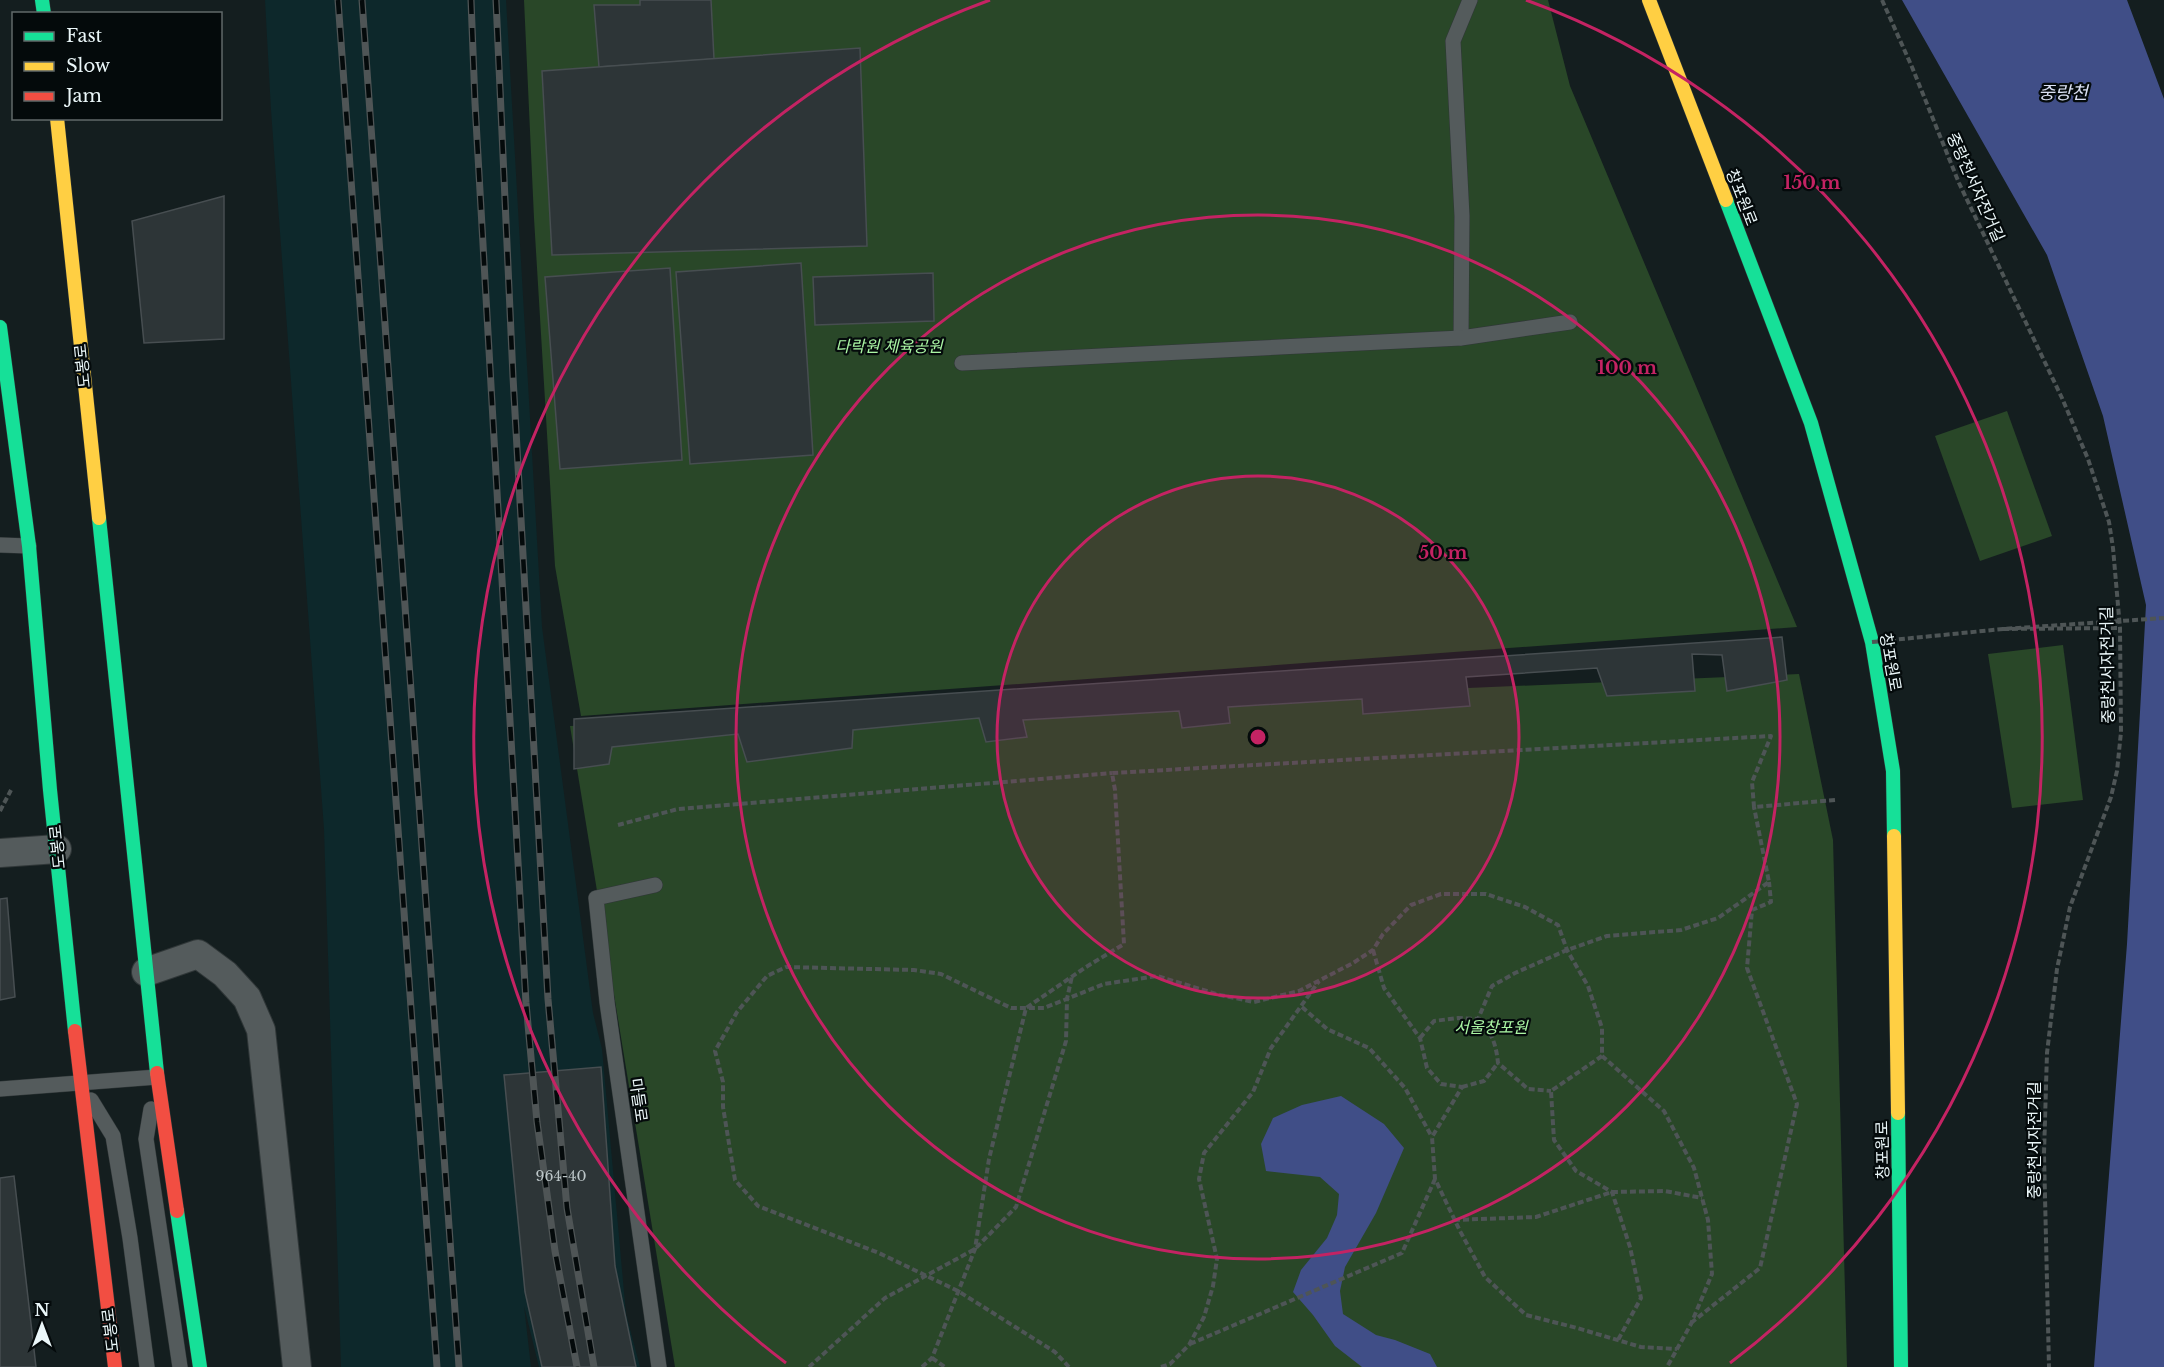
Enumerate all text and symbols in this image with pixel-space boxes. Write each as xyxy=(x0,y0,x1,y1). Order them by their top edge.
legend xyxy=(12,12,222,120)
text: Fast xyxy=(66,25,103,47)
text: Slow xyxy=(66,55,111,77)
water label: 중랑천 xyxy=(2038,82,2090,104)
text: Jam xyxy=(64,85,102,107)
street label: 중랑천서자전거길 xyxy=(1943,129,2009,245)
street label: 창포원로 xyxy=(1722,166,1762,228)
text: 150 m xyxy=(1784,172,1841,194)
park label: 다락원 체육공원 xyxy=(835,336,944,356)
street label: 도봉로 xyxy=(70,343,94,389)
text: 100 m xyxy=(1597,357,1657,379)
text: 50 m xyxy=(1419,542,1468,564)
street label: 중랑천서자전거길 xyxy=(2096,606,2118,724)
street label: 창포원로 xyxy=(1876,631,1906,693)
centre of rings xyxy=(1248,727,1268,747)
street label: 도봉로 xyxy=(45,824,69,870)
park label: 서울창포원 xyxy=(1454,1017,1529,1037)
street label: 마들로 xyxy=(626,1077,652,1124)
street label: 중랑천서자전거길 xyxy=(2024,1081,2044,1199)
street label: 창포원로 xyxy=(1871,1120,1893,1180)
house number: 964-40 xyxy=(536,1167,586,1185)
north arrow xyxy=(12,1295,72,1355)
text: N xyxy=(34,1300,50,1320)
street label: 도봉로 xyxy=(97,1307,123,1353)

